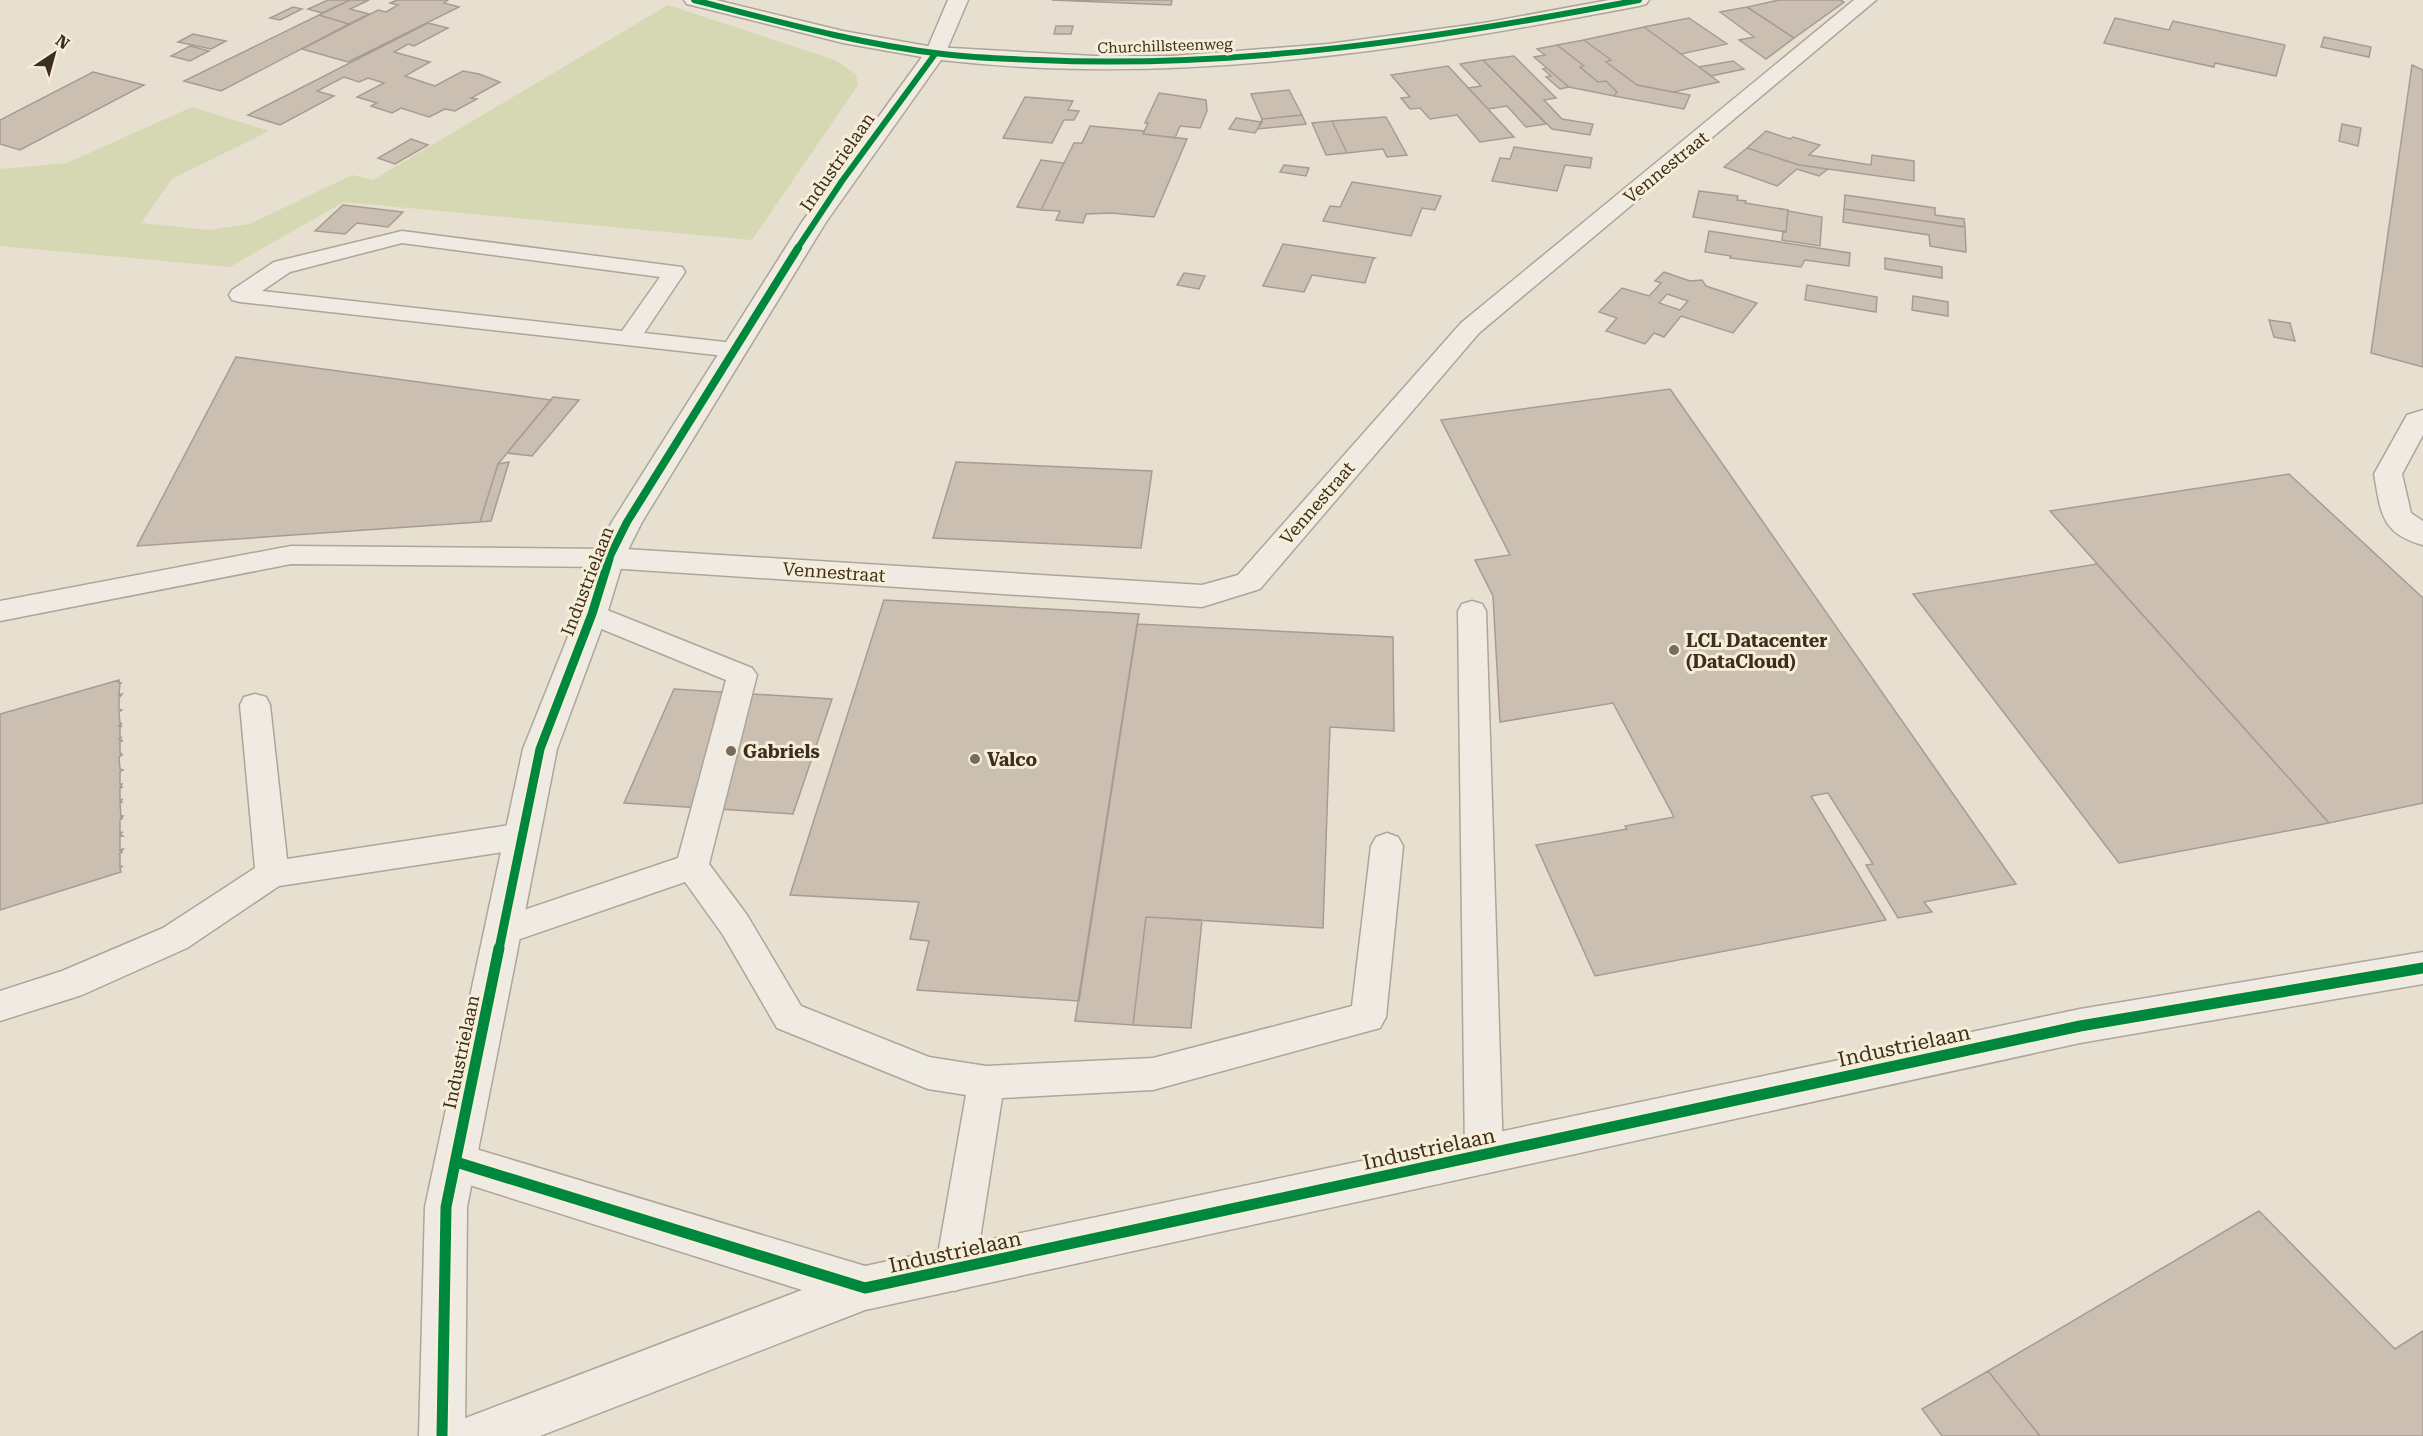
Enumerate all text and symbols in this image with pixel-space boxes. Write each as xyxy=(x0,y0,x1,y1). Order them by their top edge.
north arrow xyxy=(24,24,84,84)
text: N xyxy=(52,31,73,54)
street label: Churchillsteenweg xyxy=(1097,35,1233,57)
street label: Industrielaan xyxy=(795,108,879,215)
street label: Vennestraat xyxy=(1619,126,1713,208)
street label: Vennestraat xyxy=(1275,457,1359,549)
street label: Industrielaan xyxy=(556,523,618,639)
street label: Vennestraat xyxy=(782,558,886,586)
place label: LCL Datacenter (DataCloud) xyxy=(1686,630,1828,672)
marker: LCL Datacenter (DataCloud) xyxy=(1667,643,1681,657)
place label: Gabriels xyxy=(743,741,820,762)
marker: Gabriels xyxy=(724,744,738,758)
place label: Valco xyxy=(987,749,1038,770)
marker: Valco xyxy=(968,752,982,766)
street label: Industrielaan xyxy=(439,993,483,1111)
street label: Industrielaan xyxy=(1835,1020,1973,1072)
street label: Industrielaan xyxy=(1360,1123,1498,1175)
street label: Industrielaan xyxy=(886,1226,1024,1278)

